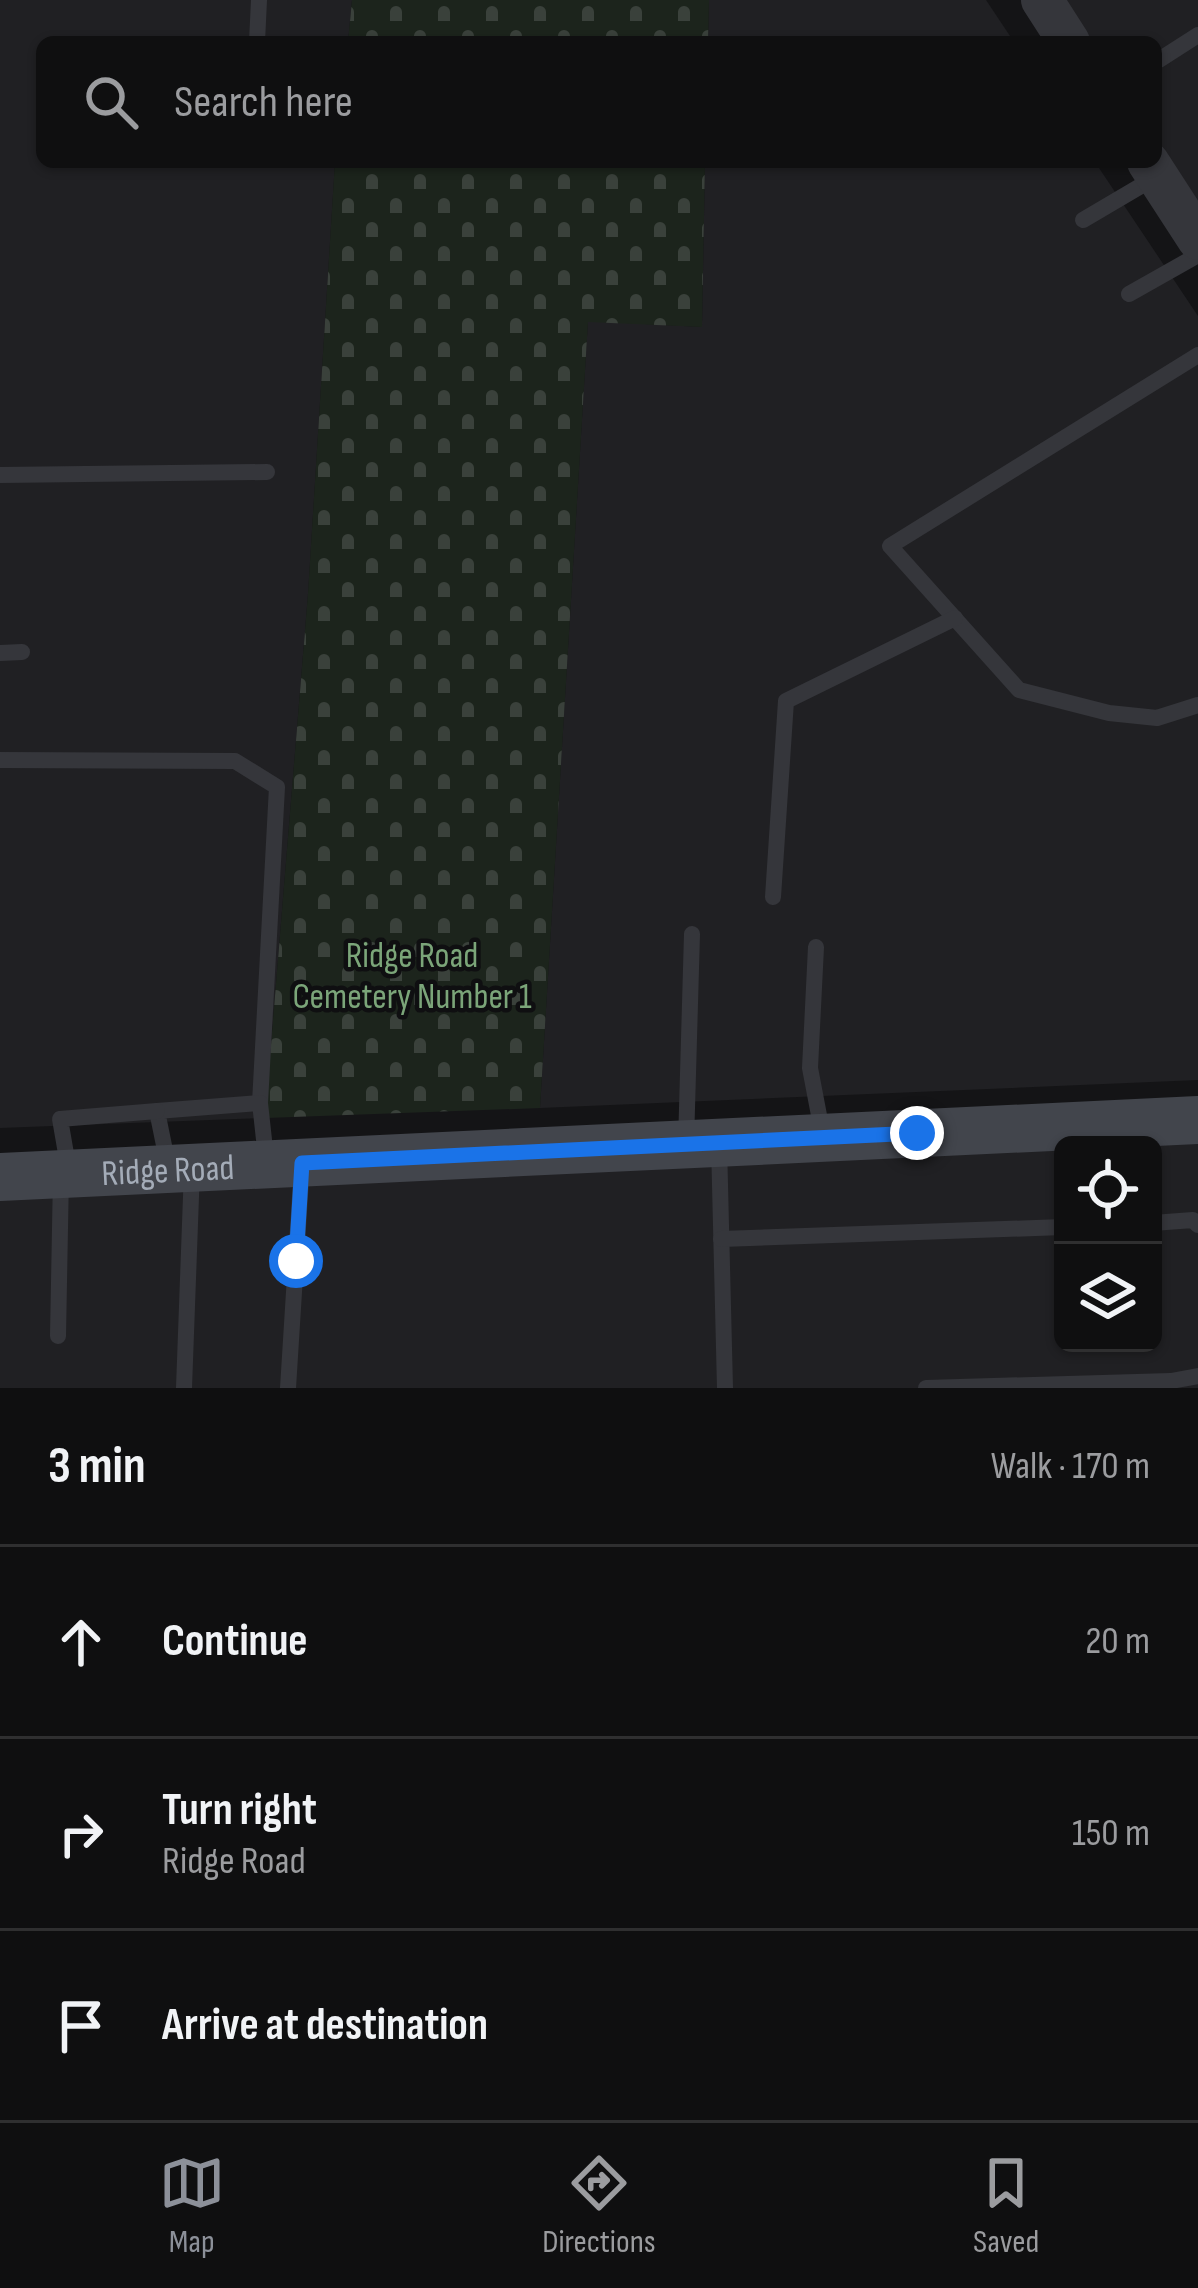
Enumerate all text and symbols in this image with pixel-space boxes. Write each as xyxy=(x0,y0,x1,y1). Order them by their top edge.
search box xyxy=(36,36,1162,168)
icon: search xyxy=(78,69,144,135)
text: Search here xyxy=(174,75,353,130)
park label: Ridge Road Cemetery Number 1 xyxy=(292,935,532,1019)
route end xyxy=(890,1106,944,1160)
map controls xyxy=(1054,1136,1162,1352)
button: locate xyxy=(1054,1136,1162,1244)
street label: Ridge Road xyxy=(101,1147,235,1196)
route start xyxy=(269,1234,323,1288)
button: layers xyxy=(1054,1244,1162,1352)
text: 3 min xyxy=(48,1436,146,1497)
text: Walk · 170 m xyxy=(991,1443,1150,1490)
icon: ahead xyxy=(48,1609,114,1675)
text: Continue xyxy=(162,1614,308,1669)
text: 20 m xyxy=(1085,1618,1150,1665)
text: Turn right xyxy=(162,1783,317,1838)
icon: right xyxy=(48,1801,114,1867)
text: 150 m xyxy=(1072,1810,1150,1857)
text: Ridge Road xyxy=(162,1838,306,1885)
icon: arrive xyxy=(48,1993,114,2059)
text: Arrive at destination xyxy=(162,1998,488,2053)
tab: Map xyxy=(159,2150,225,2262)
tab: Directions xyxy=(542,2150,656,2262)
tab: Saved xyxy=(973,2150,1039,2262)

